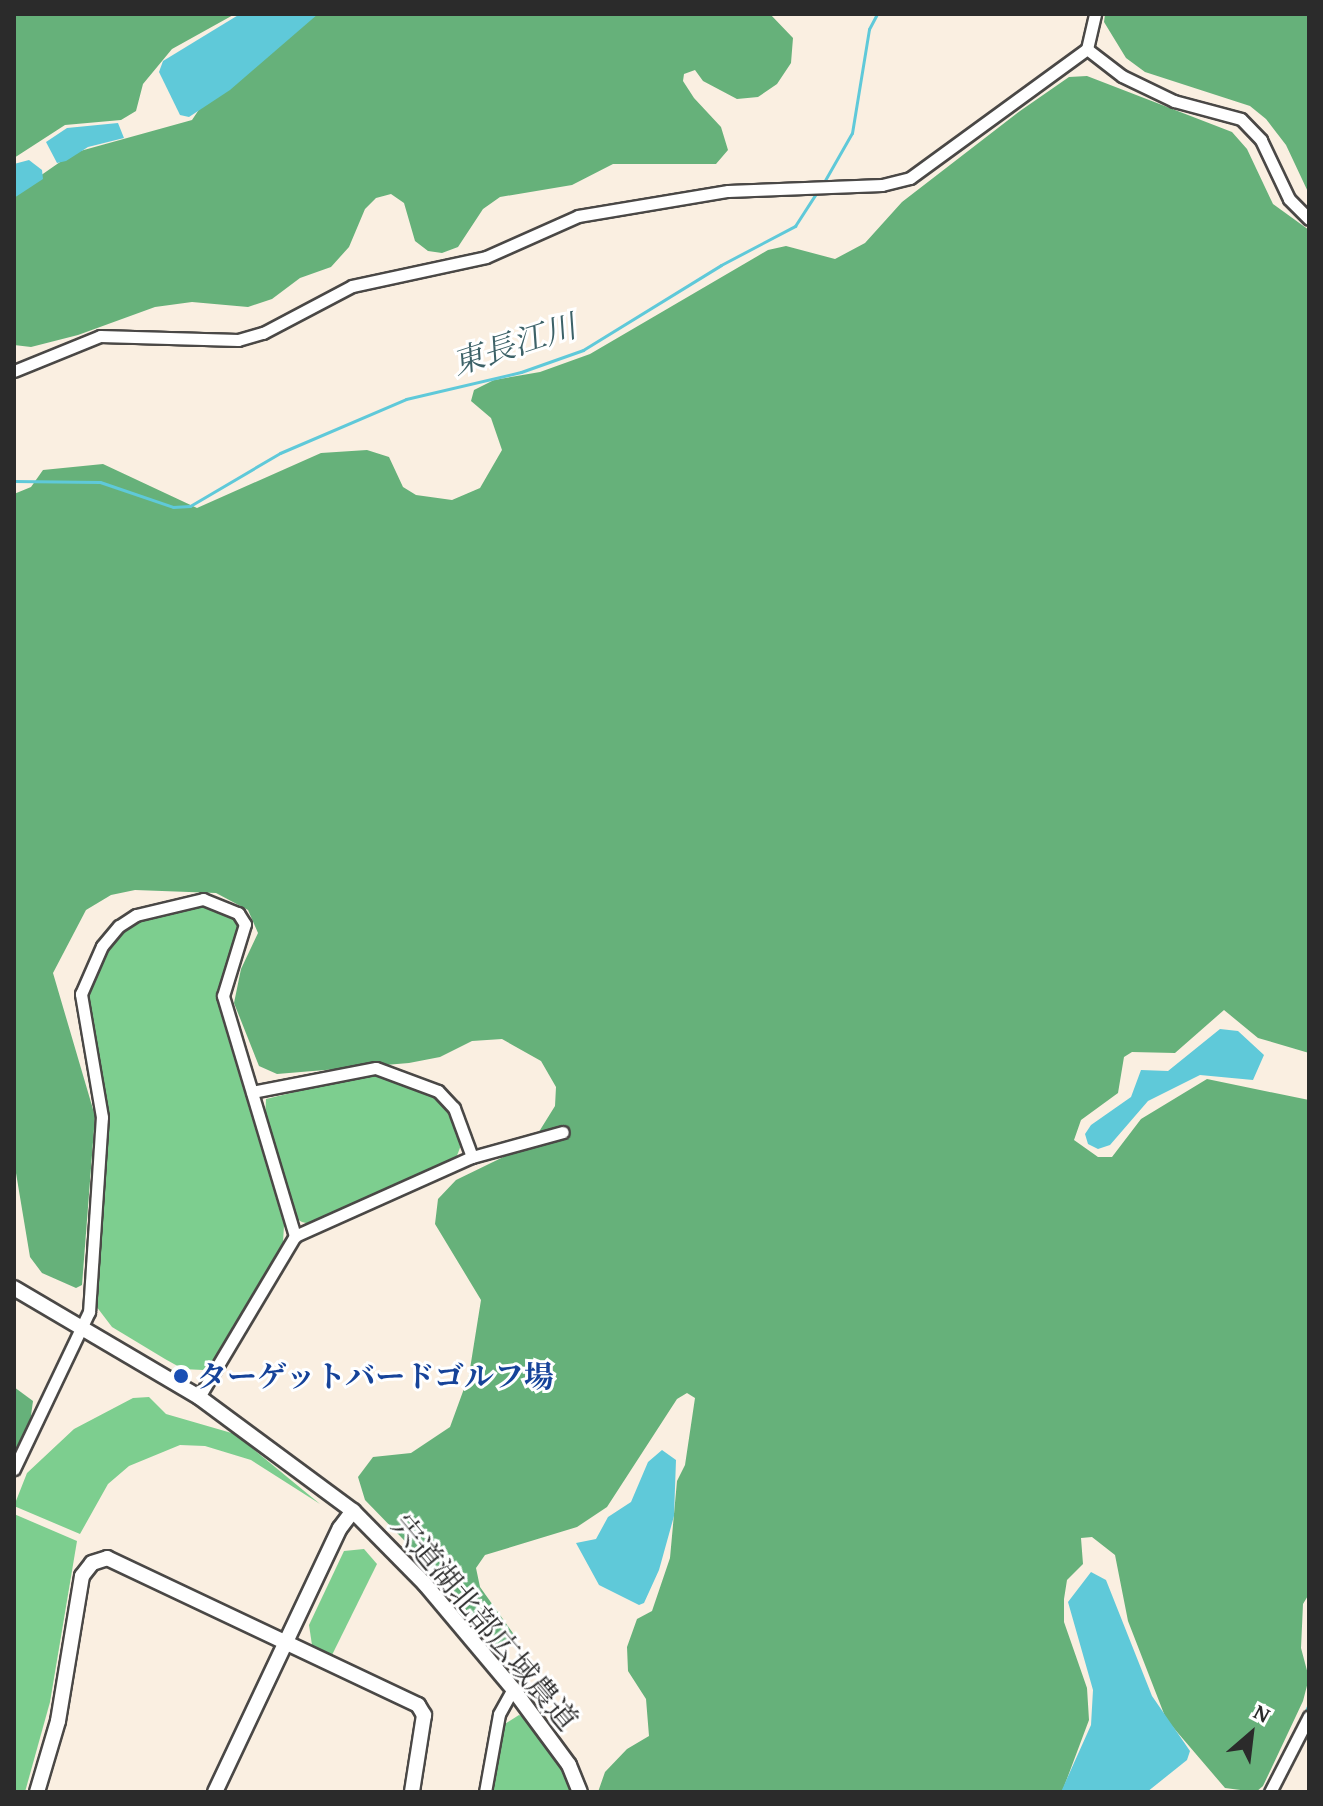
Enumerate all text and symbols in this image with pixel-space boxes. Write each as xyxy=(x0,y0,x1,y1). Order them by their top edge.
water label: 東長江川 xyxy=(447,307,581,383)
place label: ターゲットバードゴルフ場 xyxy=(197,1358,557,1394)
marker: ターゲットバードゴルフ場 xyxy=(172,1367,190,1385)
street label: 宍道湖北部広域農道 xyxy=(384,1507,586,1737)
north arrow xyxy=(1211,1694,1291,1774)
text: N xyxy=(1248,1695,1276,1730)

